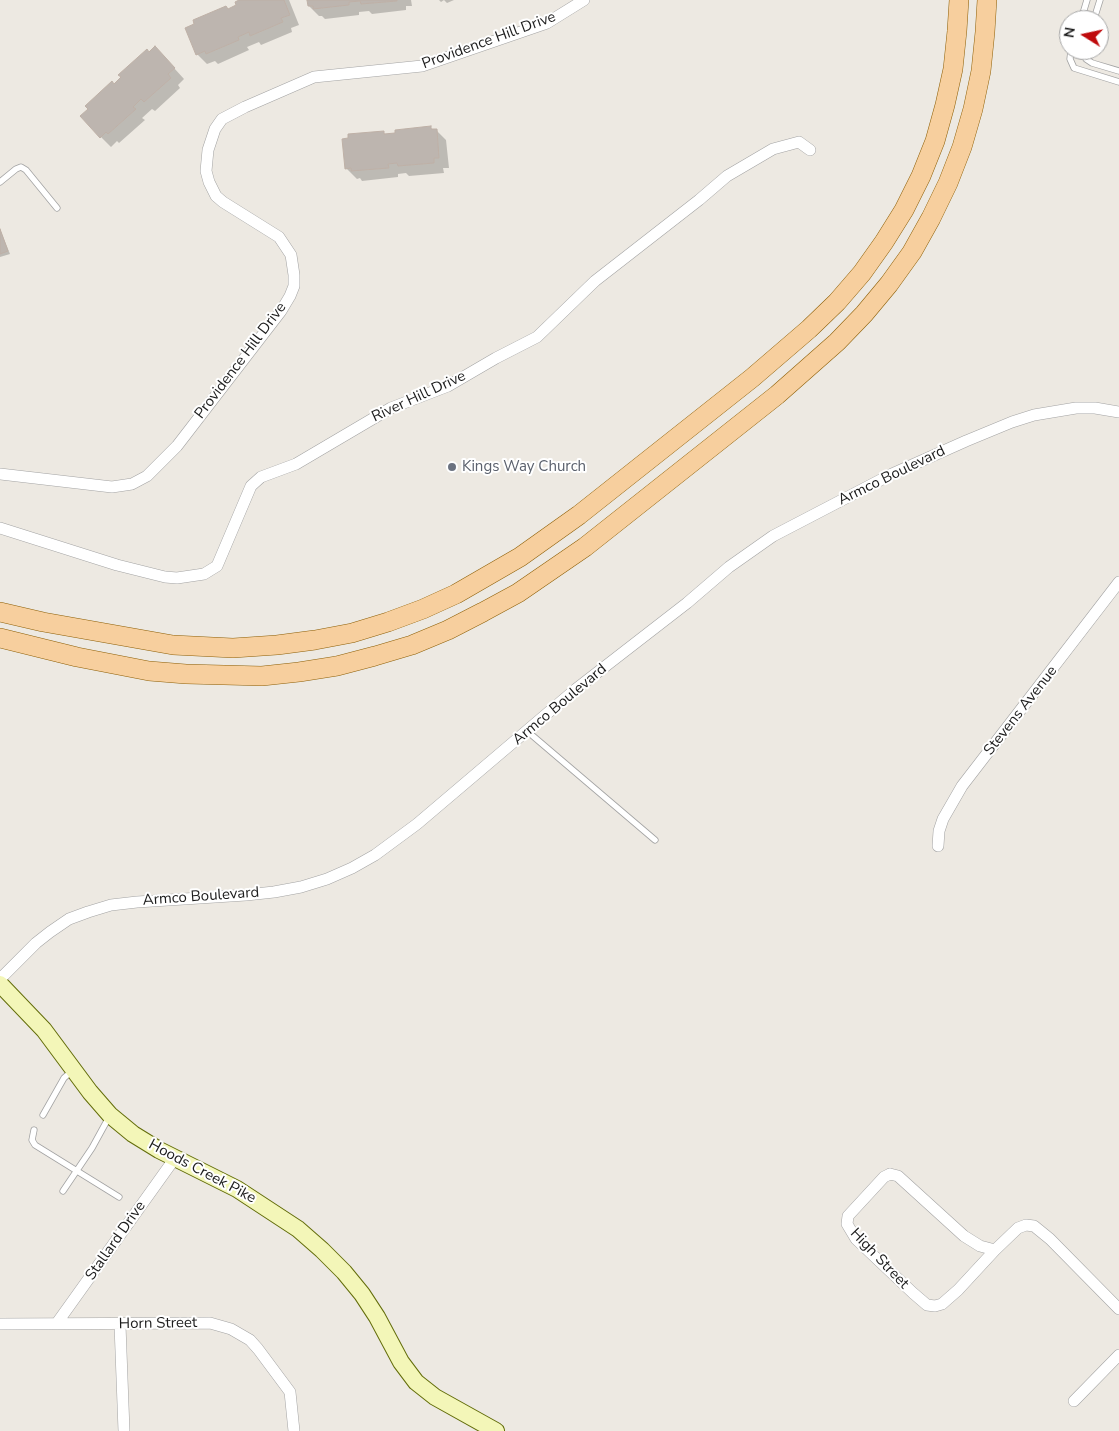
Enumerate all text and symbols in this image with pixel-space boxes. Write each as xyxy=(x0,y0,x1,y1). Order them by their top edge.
street label: Providence Hill Drive xyxy=(420,8,558,74)
north arrow xyxy=(1059,10,1109,60)
text: N xyxy=(1059,26,1080,39)
street label: Providence Hill Drive xyxy=(191,299,291,423)
street label: River Hill Drive xyxy=(369,367,469,427)
street label: Armco Boulevard xyxy=(836,442,948,510)
place label: Kings Way Church xyxy=(462,458,586,476)
marker: Kings Way Church xyxy=(446,461,458,473)
street label: Armco Boulevard xyxy=(509,661,611,749)
street label: Stevens Avenue xyxy=(981,663,1061,759)
street label: Armco Boulevard xyxy=(142,884,260,910)
street label: Hoods Creek Pike xyxy=(145,1136,259,1208)
street label: Stallard Drive xyxy=(82,1198,150,1284)
street label: High Street xyxy=(846,1225,912,1293)
street label: Horn Street xyxy=(119,1314,197,1334)

